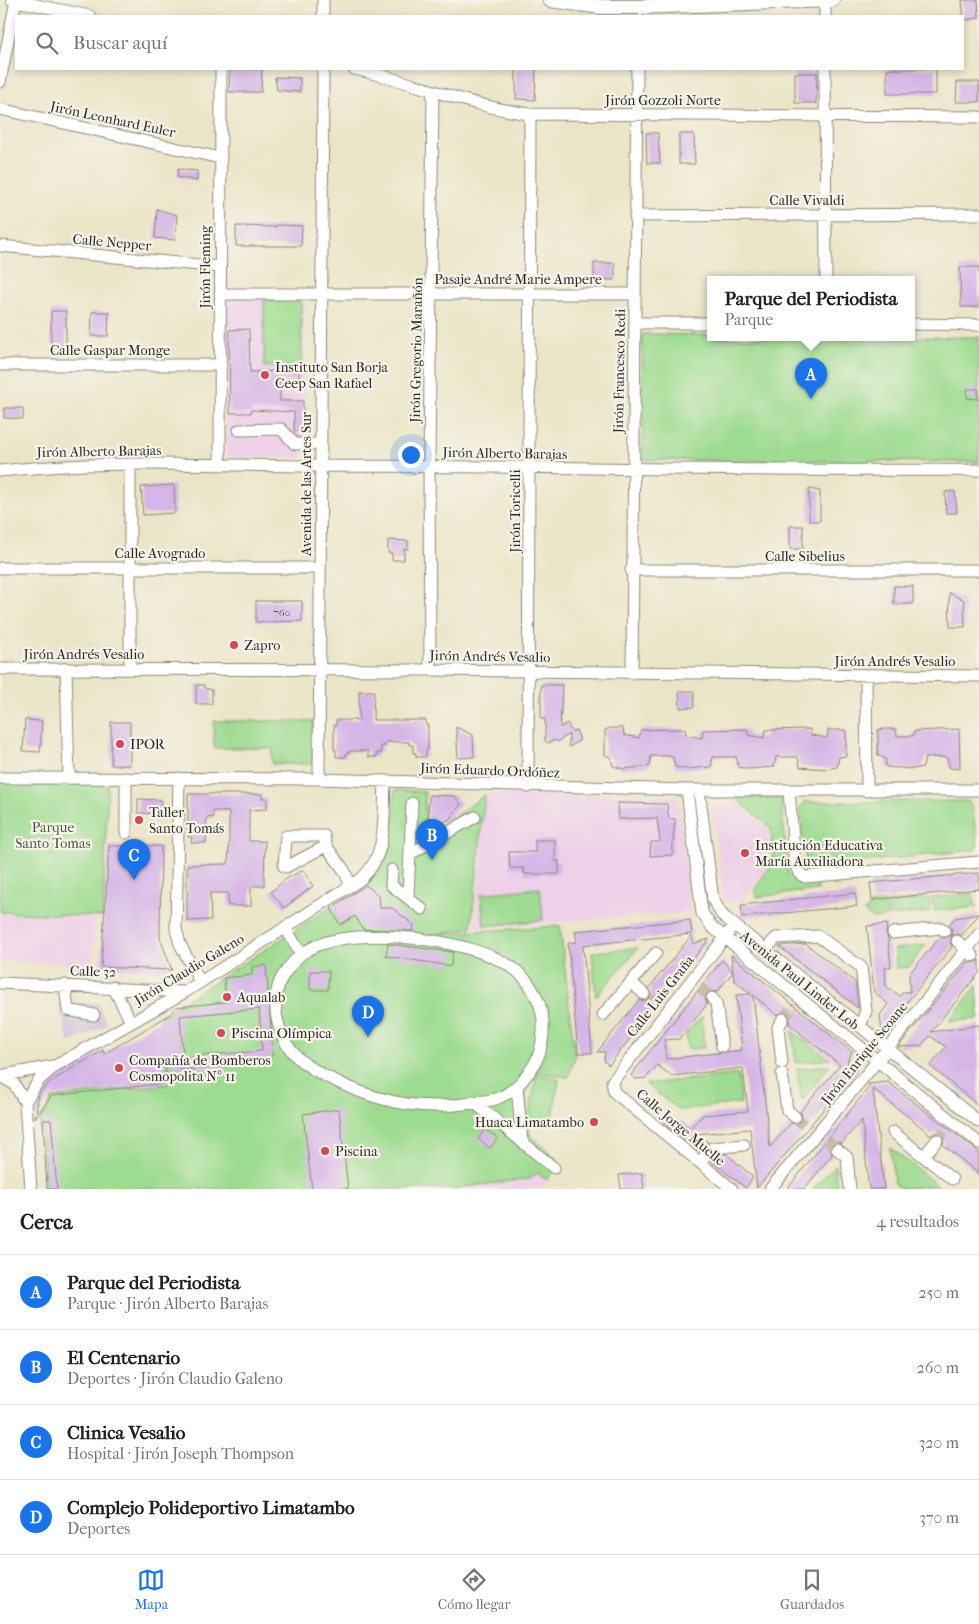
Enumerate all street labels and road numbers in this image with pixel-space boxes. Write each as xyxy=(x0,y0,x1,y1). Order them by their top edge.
street label: Jirón Gozzoli Norte xyxy=(604,92,721,109)
street label: Jirón Leonhard Euler xyxy=(48,98,177,141)
street label: Calle Vivaldi xyxy=(769,192,845,209)
street label: Jirón Fleming xyxy=(197,225,214,309)
street label: Calle Nepper xyxy=(72,231,152,254)
street label: Pasaje André Marie Ampere xyxy=(434,271,602,288)
street label: Jirón Gregorio Marañón xyxy=(407,277,426,424)
street label: Jirón Francesco Redi xyxy=(610,309,629,434)
street label: Calle Gaspar Monge xyxy=(50,342,170,359)
street label: Avenida de las Artes Sur xyxy=(298,412,315,557)
street label: Jirón Alberto Barajas xyxy=(36,442,161,461)
street label: Jirón Alberto Barajas xyxy=(442,444,567,463)
street label: Jirón Toricelli xyxy=(507,469,524,554)
street label: Calle Avogrado xyxy=(115,545,205,562)
street label: Calle Sibelius xyxy=(765,548,845,565)
street label: Jirón Andrés Vesalio xyxy=(23,646,144,663)
street label: Jirón Andrés Vesalio xyxy=(428,647,551,666)
street label: Jirón Andrés Vesalio xyxy=(834,653,955,670)
street label: Jirón Eduardo Ordóñez xyxy=(419,760,560,781)
street label: Avenida Paul Linder Lob xyxy=(736,927,863,1034)
street label: Jirón Claudio Galeno xyxy=(131,930,247,1009)
street label: Calle Luis Graña xyxy=(623,952,698,1041)
street label: Calle 32 xyxy=(69,962,116,981)
street label: Jirón Enrique Seoane xyxy=(817,998,911,1109)
street label: Calle Jorge Muelle xyxy=(633,1085,729,1170)

